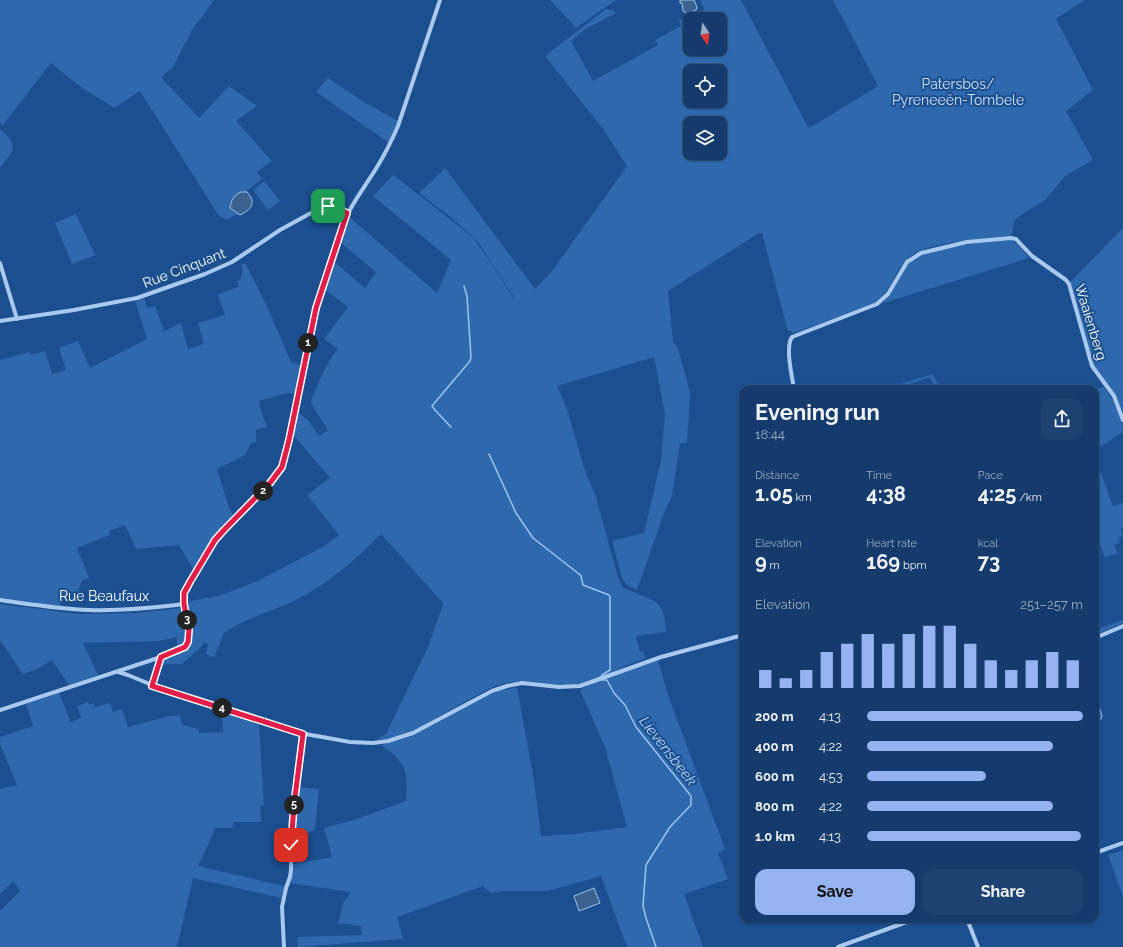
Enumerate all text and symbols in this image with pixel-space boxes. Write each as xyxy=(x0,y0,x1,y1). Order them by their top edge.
north arrow xyxy=(683,12,727,56)
map controls xyxy=(683,12,727,160)
button: locate xyxy=(683,64,727,108)
park label: Patersbos/ Pyreneeën-Tombele xyxy=(892,76,1024,108)
button: layers xyxy=(683,116,727,160)
pin xyxy=(311,189,345,223)
icon: arrive xyxy=(317,195,339,217)
street label: Rue Cinquant xyxy=(140,245,228,291)
street label: Waaienberg xyxy=(1072,282,1110,362)
pin: 1 xyxy=(298,333,318,353)
text: 1 xyxy=(305,336,311,349)
button: share xyxy=(1041,398,1083,440)
text: Evening run xyxy=(755,399,880,425)
text: 18:44 xyxy=(755,427,785,442)
text: Distance xyxy=(755,469,799,482)
text: Time xyxy=(866,469,892,482)
text: Pace xyxy=(978,469,1003,482)
pin: 2 xyxy=(253,481,273,501)
text: 1.05 xyxy=(755,482,793,506)
text: 4:38 xyxy=(866,482,906,506)
text: 4:25 xyxy=(978,482,1016,506)
text: 2 xyxy=(260,484,266,497)
text: km xyxy=(793,491,812,504)
text: /km xyxy=(1016,491,1042,504)
text: Elevation xyxy=(755,537,802,550)
text: Heart rate xyxy=(866,537,917,550)
text: kcal xyxy=(978,537,998,550)
text: 9 xyxy=(755,550,767,574)
text: 169 xyxy=(866,550,900,574)
text: 73 xyxy=(978,550,1000,574)
text: m xyxy=(767,559,780,572)
text: bpm xyxy=(900,559,927,572)
street label: Rue Beaufaux xyxy=(59,588,149,604)
text: Elevation xyxy=(755,597,810,612)
text: 251–257 m xyxy=(1020,597,1083,612)
pin: 3 xyxy=(177,610,197,630)
text: 3 xyxy=(184,613,190,626)
pin: 4 xyxy=(212,698,232,718)
text: 4 xyxy=(219,701,225,714)
text: 200 m xyxy=(755,709,794,724)
text: 4:13 xyxy=(819,709,841,724)
water label: Lievensbeek xyxy=(635,713,701,789)
text: 400 m xyxy=(755,739,794,754)
text: 4:22 xyxy=(819,739,842,754)
text: 600 m xyxy=(755,769,794,784)
text: 4:53 xyxy=(819,769,843,784)
pin: 5 xyxy=(284,795,304,815)
text: 5 xyxy=(291,798,297,811)
text: 800 m xyxy=(755,799,794,814)
text: 4:22 xyxy=(819,799,842,814)
pin xyxy=(274,828,308,862)
text: 1.0 km xyxy=(755,829,795,844)
text: 4:13 xyxy=(819,829,841,844)
icon: check xyxy=(280,834,302,856)
button: Save xyxy=(755,869,915,915)
button: Share xyxy=(923,869,1083,915)

